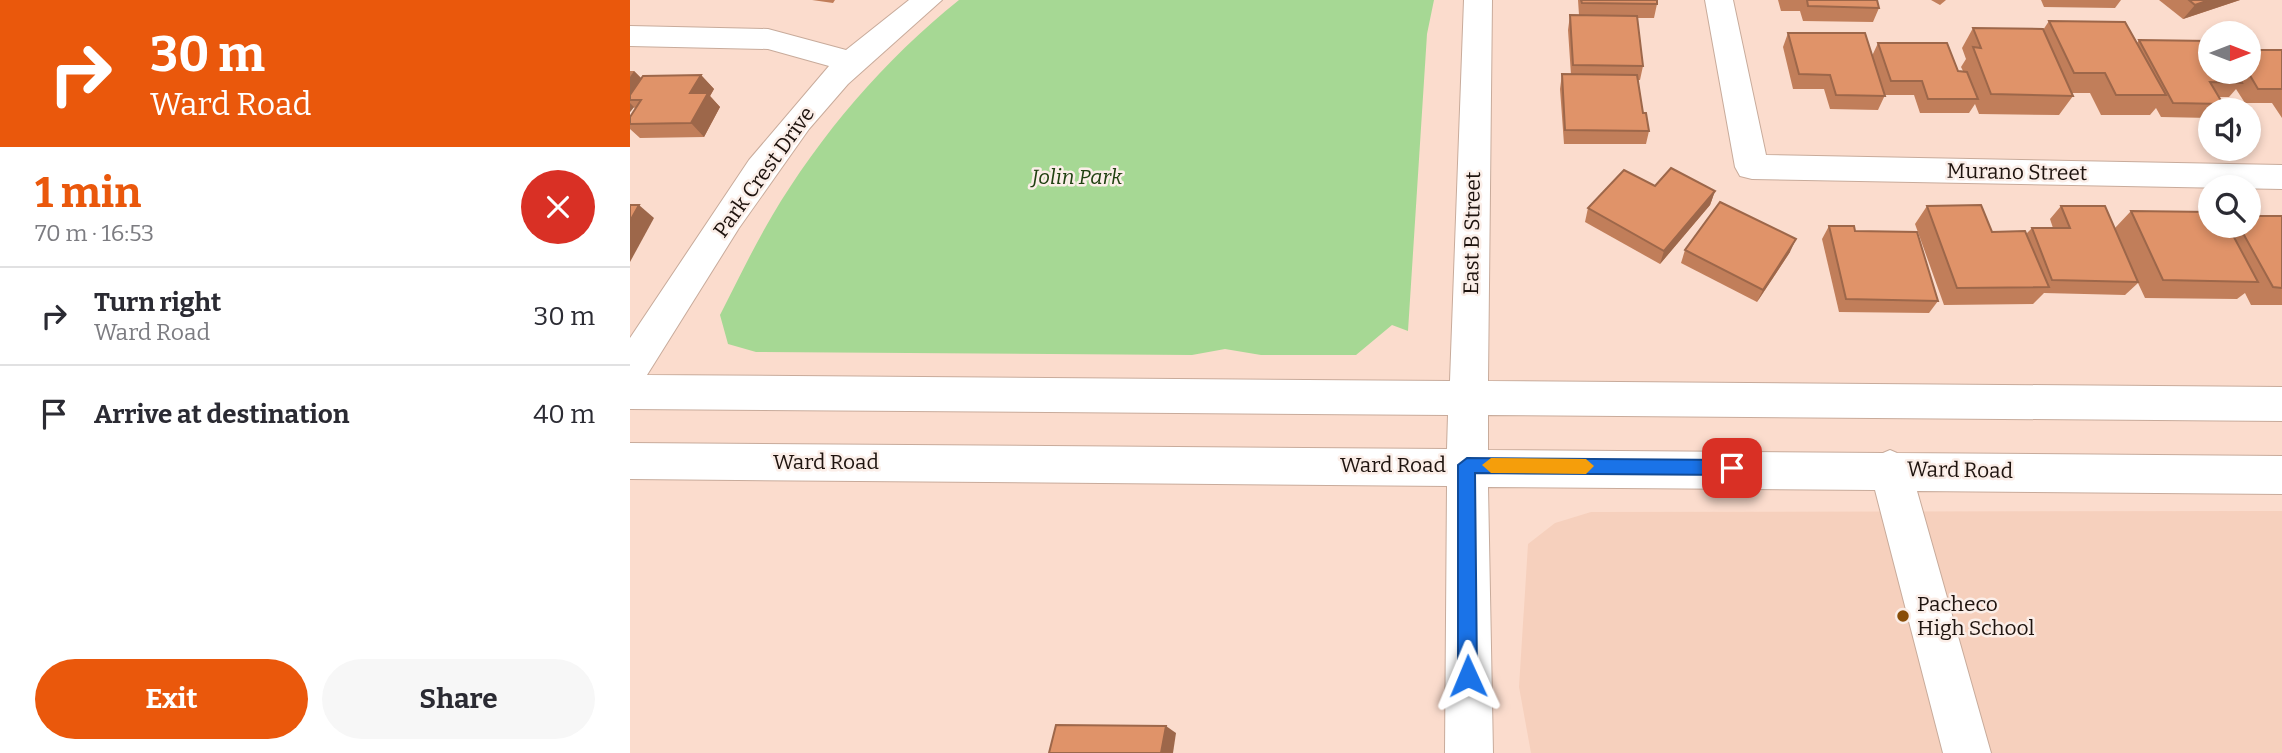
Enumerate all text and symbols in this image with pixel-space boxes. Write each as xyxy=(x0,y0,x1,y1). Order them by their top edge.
north arrow xyxy=(2198,21,2261,84)
map controls xyxy=(2198,21,2261,238)
text: 30 m xyxy=(150,25,265,84)
icon: right xyxy=(35,28,126,119)
text: Ward Road xyxy=(150,85,312,123)
button: sound xyxy=(2198,98,2261,161)
street label: Park Crest Drive xyxy=(708,102,820,242)
street label: Murano Street xyxy=(1946,158,2088,186)
park label: Jolin Park xyxy=(1030,164,1123,190)
text: 1 min xyxy=(35,168,141,218)
button: close xyxy=(521,170,595,244)
street label: East B Street xyxy=(1458,171,1486,295)
button: search xyxy=(2198,175,2261,238)
text: 70 m · 16:53 xyxy=(35,219,154,247)
text: Turn right xyxy=(94,287,221,318)
icon: right xyxy=(35,297,73,335)
text: 30 m xyxy=(534,301,595,332)
text: Ward Road xyxy=(94,318,210,346)
icon: arrive xyxy=(35,395,73,433)
text: Arrive at destination xyxy=(94,399,349,430)
text: 40 m xyxy=(533,399,595,430)
pin xyxy=(1702,438,1762,498)
street label: Ward Road xyxy=(773,449,879,475)
icon: arrive xyxy=(1713,449,1751,487)
street label: Ward Road xyxy=(1340,452,1446,478)
street label: Ward Road xyxy=(1907,456,2013,484)
place label: Pacheco High School xyxy=(1917,591,2035,641)
marker: Pacheco High School xyxy=(1895,608,1911,624)
position arrow xyxy=(1431,639,1505,713)
button: Exit xyxy=(35,659,308,739)
button: Share xyxy=(322,659,595,739)

